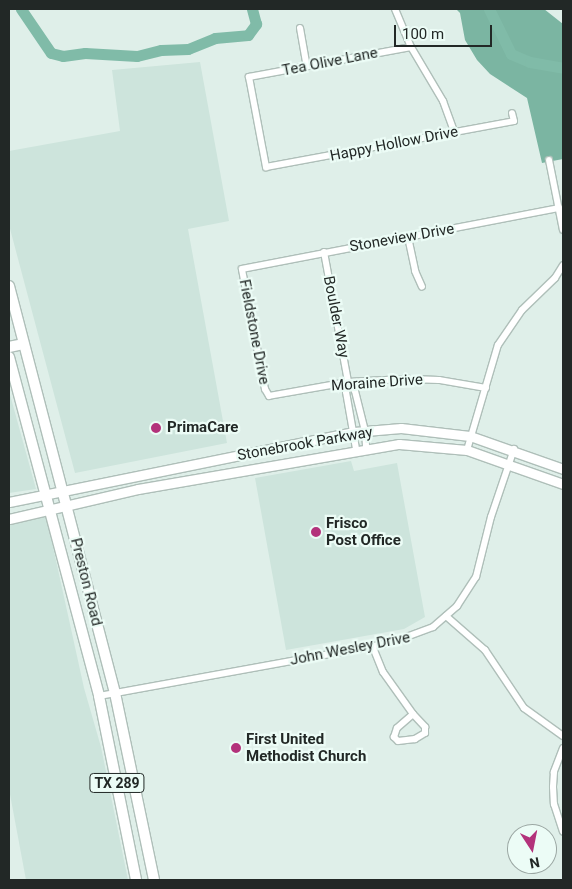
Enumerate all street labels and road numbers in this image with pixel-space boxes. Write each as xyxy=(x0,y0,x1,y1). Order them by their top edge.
street label: Tea Olive Lane xyxy=(281,44,379,80)
street label: Happy Hollow Drive xyxy=(328,123,460,165)
street label: Stoneview Drive xyxy=(348,220,456,256)
street label: Boulder Way xyxy=(319,274,353,360)
street label: Fieldstone Drive xyxy=(235,278,273,386)
street label: Moraine Drive xyxy=(331,371,423,395)
street label: Stonebrook Parkway xyxy=(236,423,374,465)
street label: Preston Road xyxy=(66,536,106,628)
street label: John Wesley Drive xyxy=(288,629,412,669)
road number: TX 289 xyxy=(88,771,146,794)

